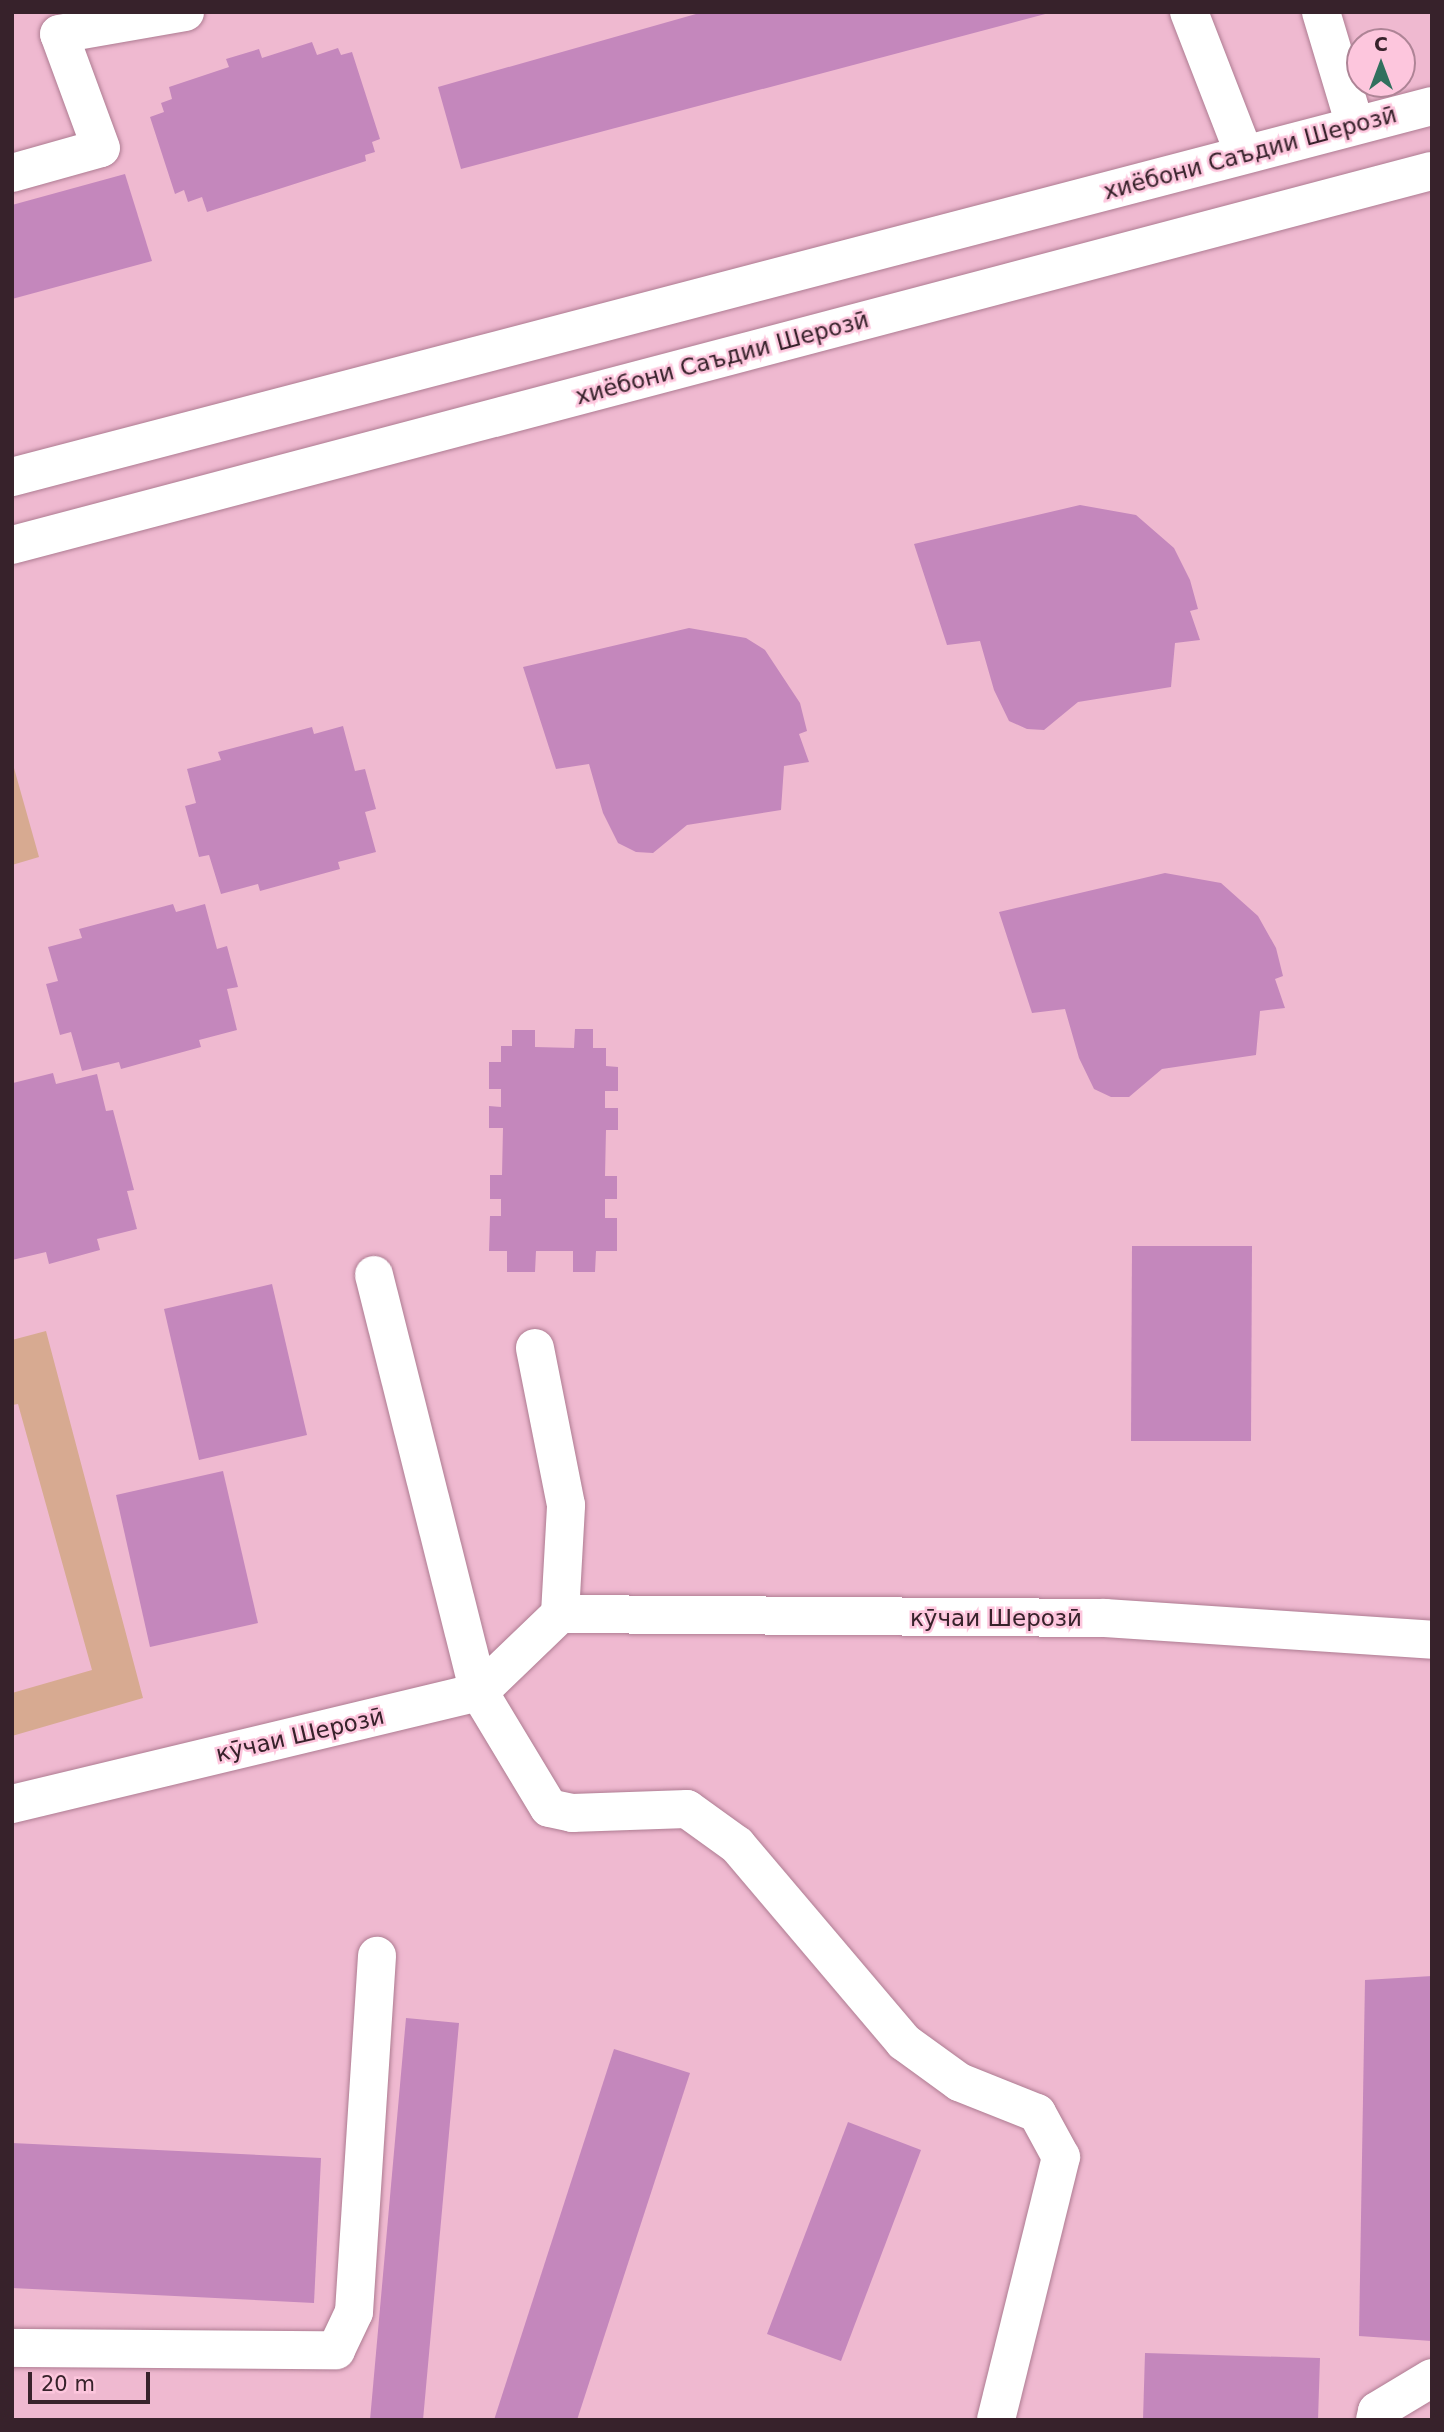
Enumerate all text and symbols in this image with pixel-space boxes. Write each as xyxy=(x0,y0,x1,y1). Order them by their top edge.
north arrow xyxy=(1346,28,1416,98)
text: С xyxy=(1374,33,1388,55)
street label: хиёбони Саъдии Шерозӣ xyxy=(1100,101,1400,205)
street label: хиёбони Саъдии Шерозӣ xyxy=(572,306,872,410)
street label: кӯчаи Шерозӣ xyxy=(910,1604,1082,1632)
street label: кӯчаи Шерозӣ xyxy=(213,1702,387,1768)
scale bar xyxy=(32,2358,154,2402)
text: 20 m xyxy=(41,2372,95,2396)

